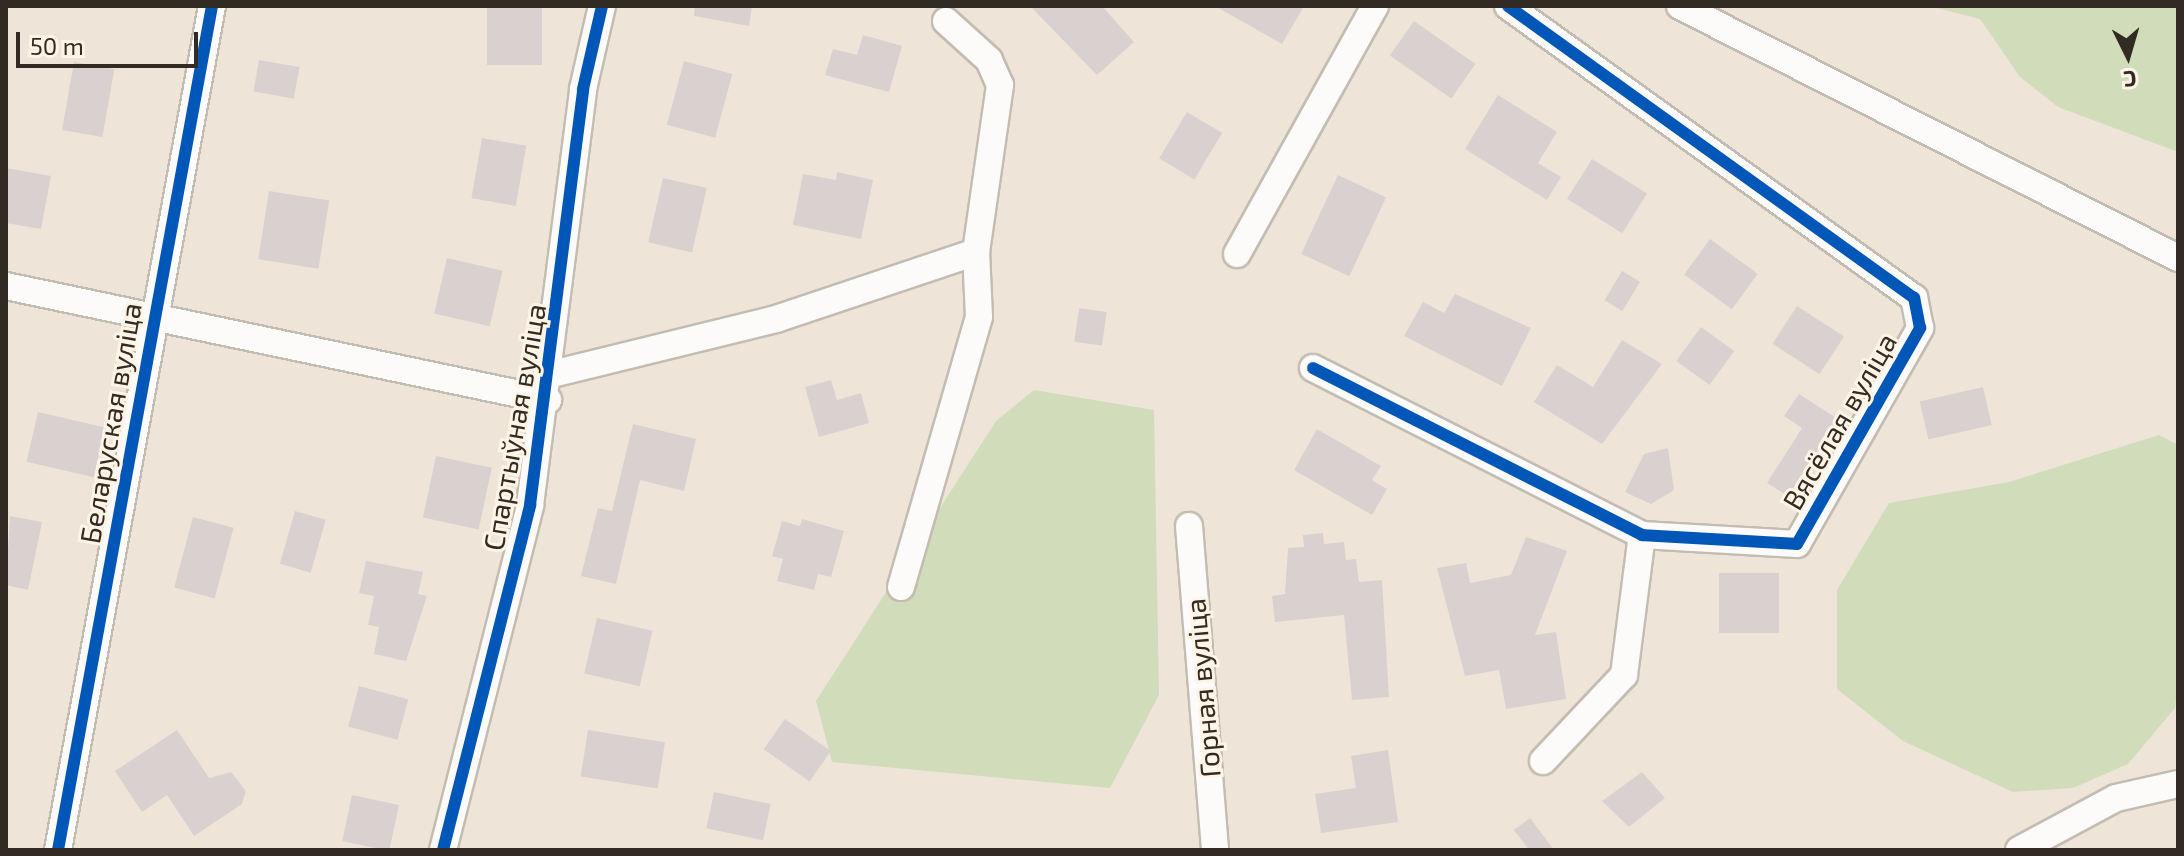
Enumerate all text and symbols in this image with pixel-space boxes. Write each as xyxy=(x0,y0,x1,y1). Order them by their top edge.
scale bar xyxy=(20,16,202,66)
north arrow xyxy=(2088,16,2168,96)
text: 50 m xyxy=(30,31,84,60)
text: С xyxy=(2123,66,2138,93)
street label: Беларуская вуліца xyxy=(72,300,148,546)
street label: Спартыўная вуліца xyxy=(476,301,552,553)
street label: Вясёлая вуліца xyxy=(1775,327,1903,515)
street label: Горная вуліца xyxy=(1177,597,1227,779)

